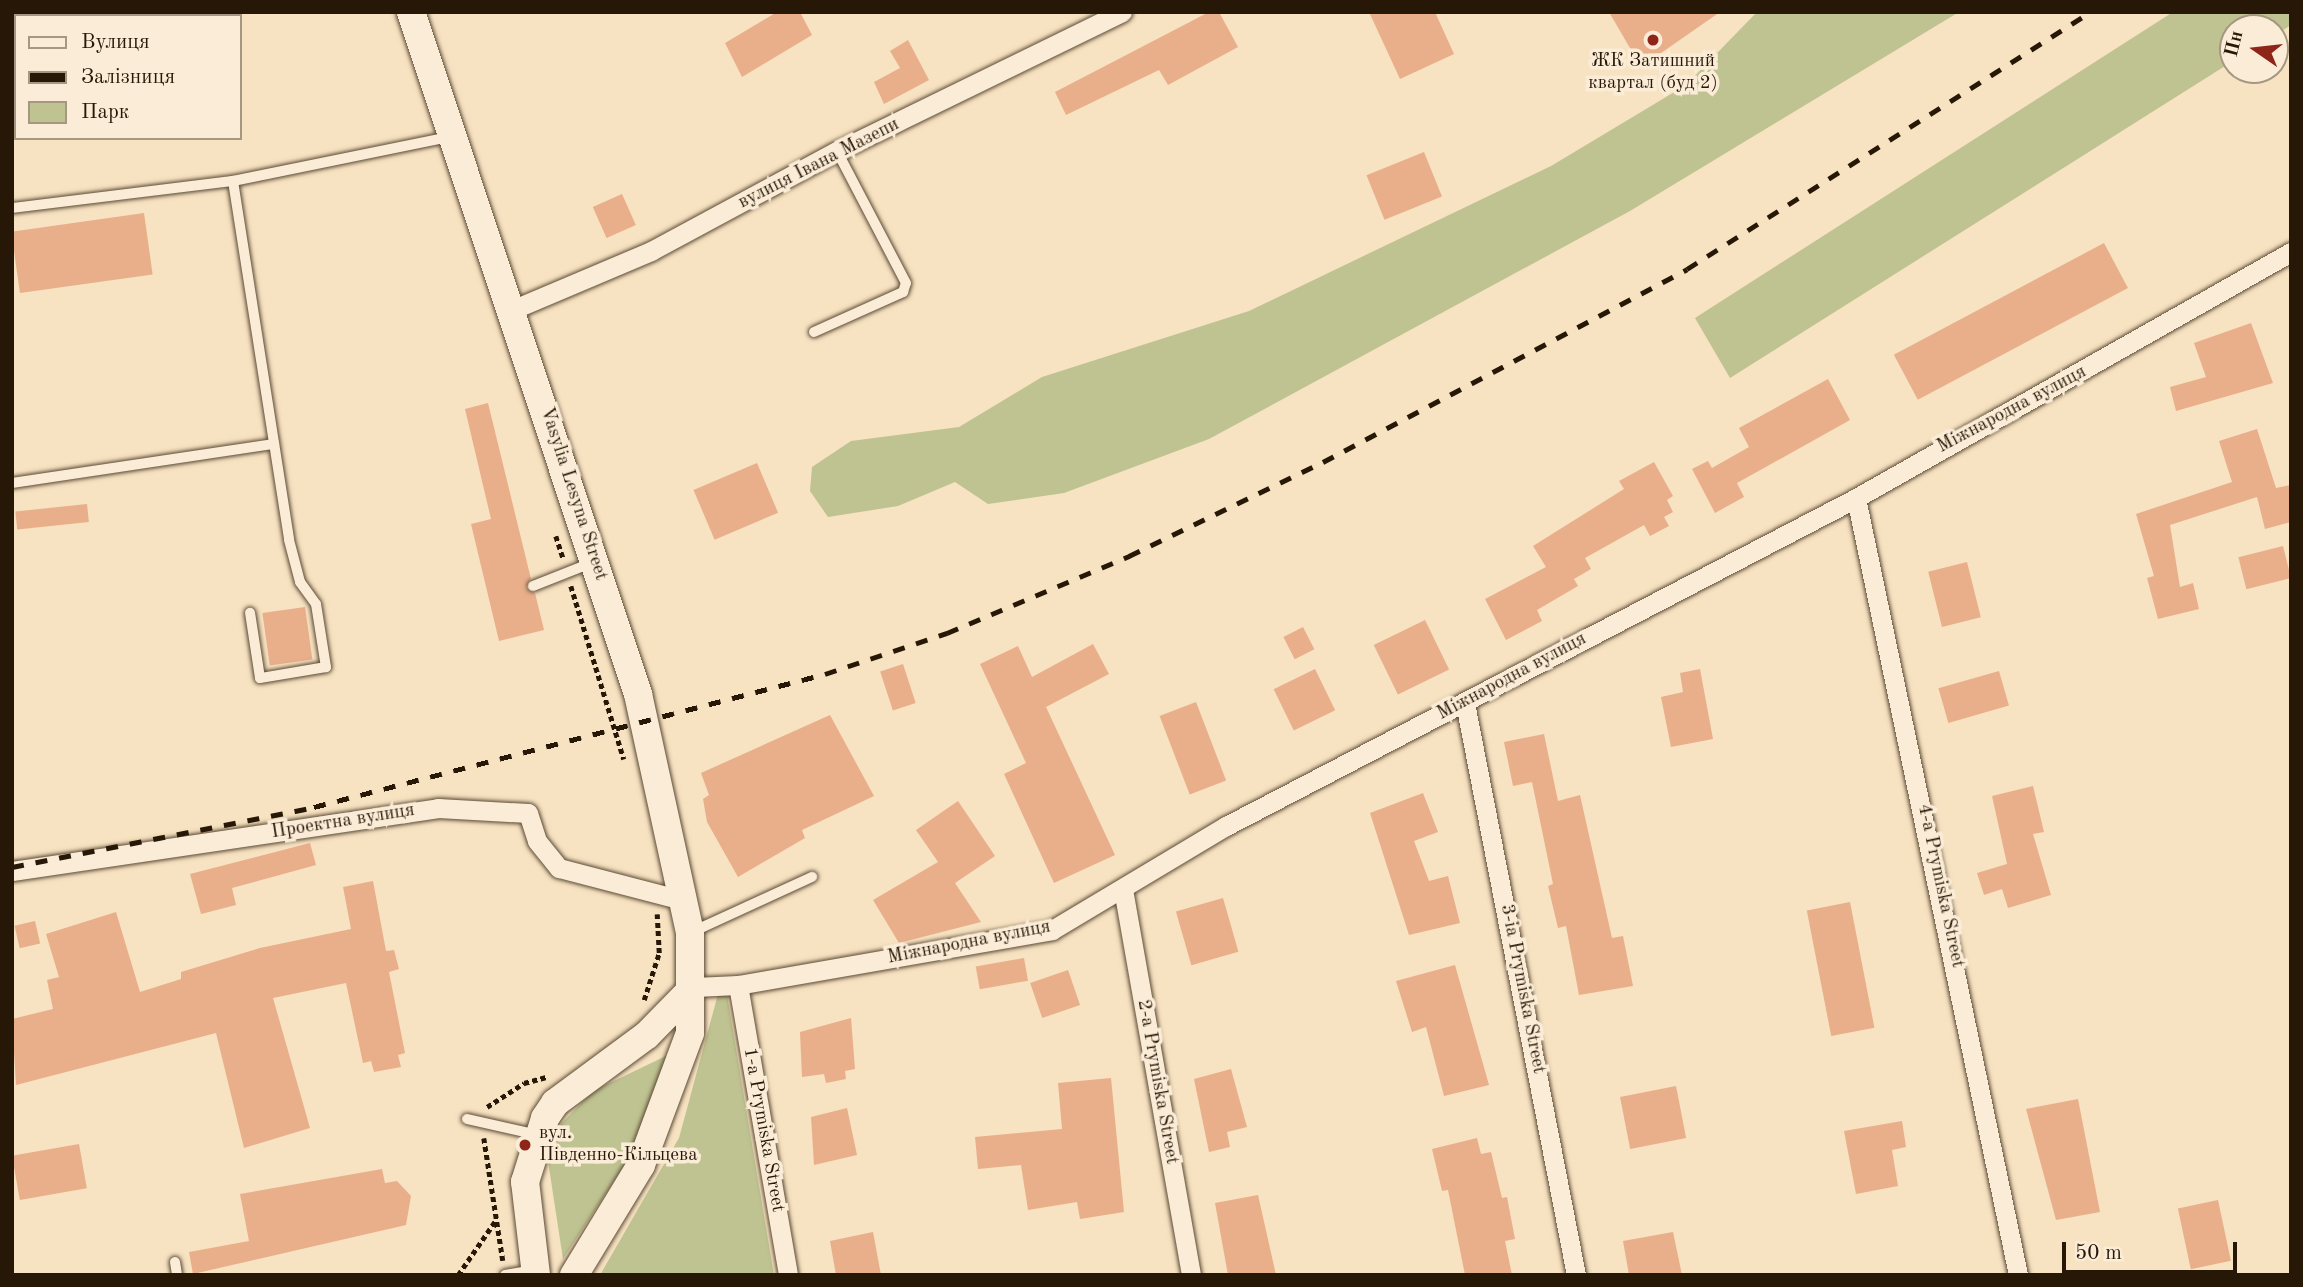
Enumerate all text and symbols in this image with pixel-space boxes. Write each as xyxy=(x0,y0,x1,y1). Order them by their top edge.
legend xyxy=(14,14,242,140)
north arrow xyxy=(2219,14,2289,84)
text: Пн xyxy=(2223,29,2247,59)
text: Вулиця xyxy=(81,32,150,53)
marker: ЖК Затишний квартал (буд 2) xyxy=(1645,32,1661,48)
place label: ЖК Затишний квартал (буд 2) xyxy=(1588,51,1718,95)
text: Залізниця xyxy=(81,67,175,88)
text: Парк xyxy=(81,102,129,123)
street label: вулиця Івана Мазепи xyxy=(735,114,903,214)
street label: Міжнародна вулиця xyxy=(1933,361,2091,459)
street label: Vasylia Lesyna Street xyxy=(534,404,612,584)
street label: Міжнародна вулиця xyxy=(1433,628,1591,726)
street label: Проектна вулиця xyxy=(270,799,416,845)
street label: 4-a Prymiska Street xyxy=(1911,802,1969,970)
street label: 3-ia Prymiska Street xyxy=(1494,902,1550,1076)
street label: Міжнародна вулиця xyxy=(885,916,1053,970)
street label: 2-a Prymiska Street xyxy=(1131,998,1183,1166)
street label: 1-a Prymiska Street xyxy=(737,1046,789,1214)
place label: вул. Південно-Кільцева xyxy=(539,1123,698,1167)
marker: вул. Південно-Кільцева xyxy=(517,1137,533,1153)
scale bar xyxy=(2065,1228,2240,1272)
text: 50 m xyxy=(2075,1243,2122,1264)

